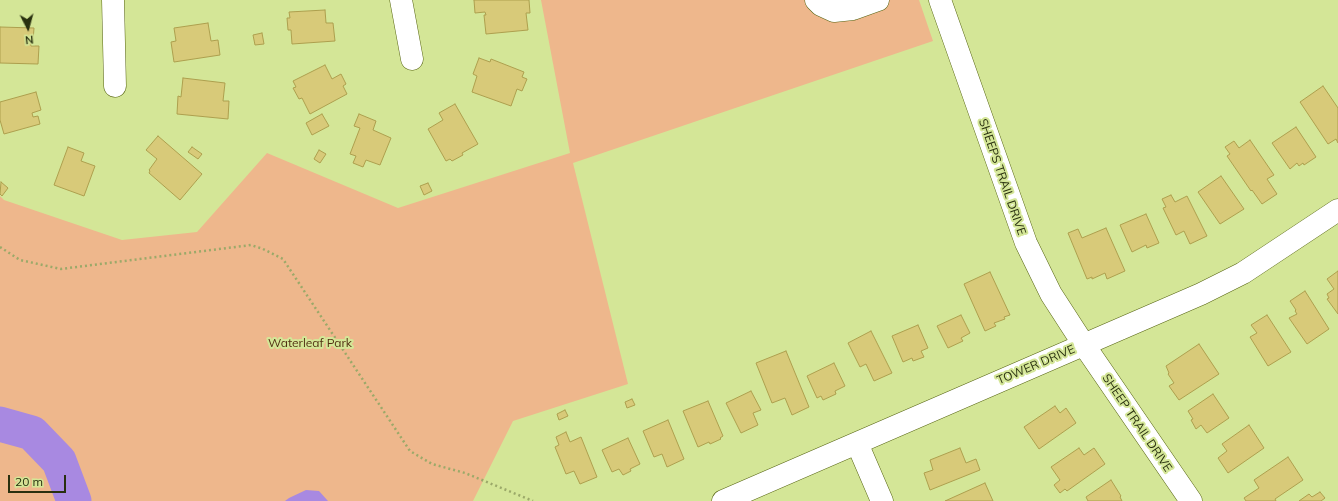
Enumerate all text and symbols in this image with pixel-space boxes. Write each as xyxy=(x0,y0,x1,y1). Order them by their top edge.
north arrow xyxy=(8,8,48,48)
text: N xyxy=(24,33,34,47)
street label: SHEEPS TRAIL DRIVE xyxy=(975,117,1029,237)
park label: Waterleaf Park xyxy=(268,336,352,350)
street label: TOWER DRIVE xyxy=(995,342,1077,388)
street label: SHEEP TRAIL DRIVE xyxy=(1099,371,1175,475)
scale bar xyxy=(10,467,68,493)
text: 20 m xyxy=(15,474,43,489)

